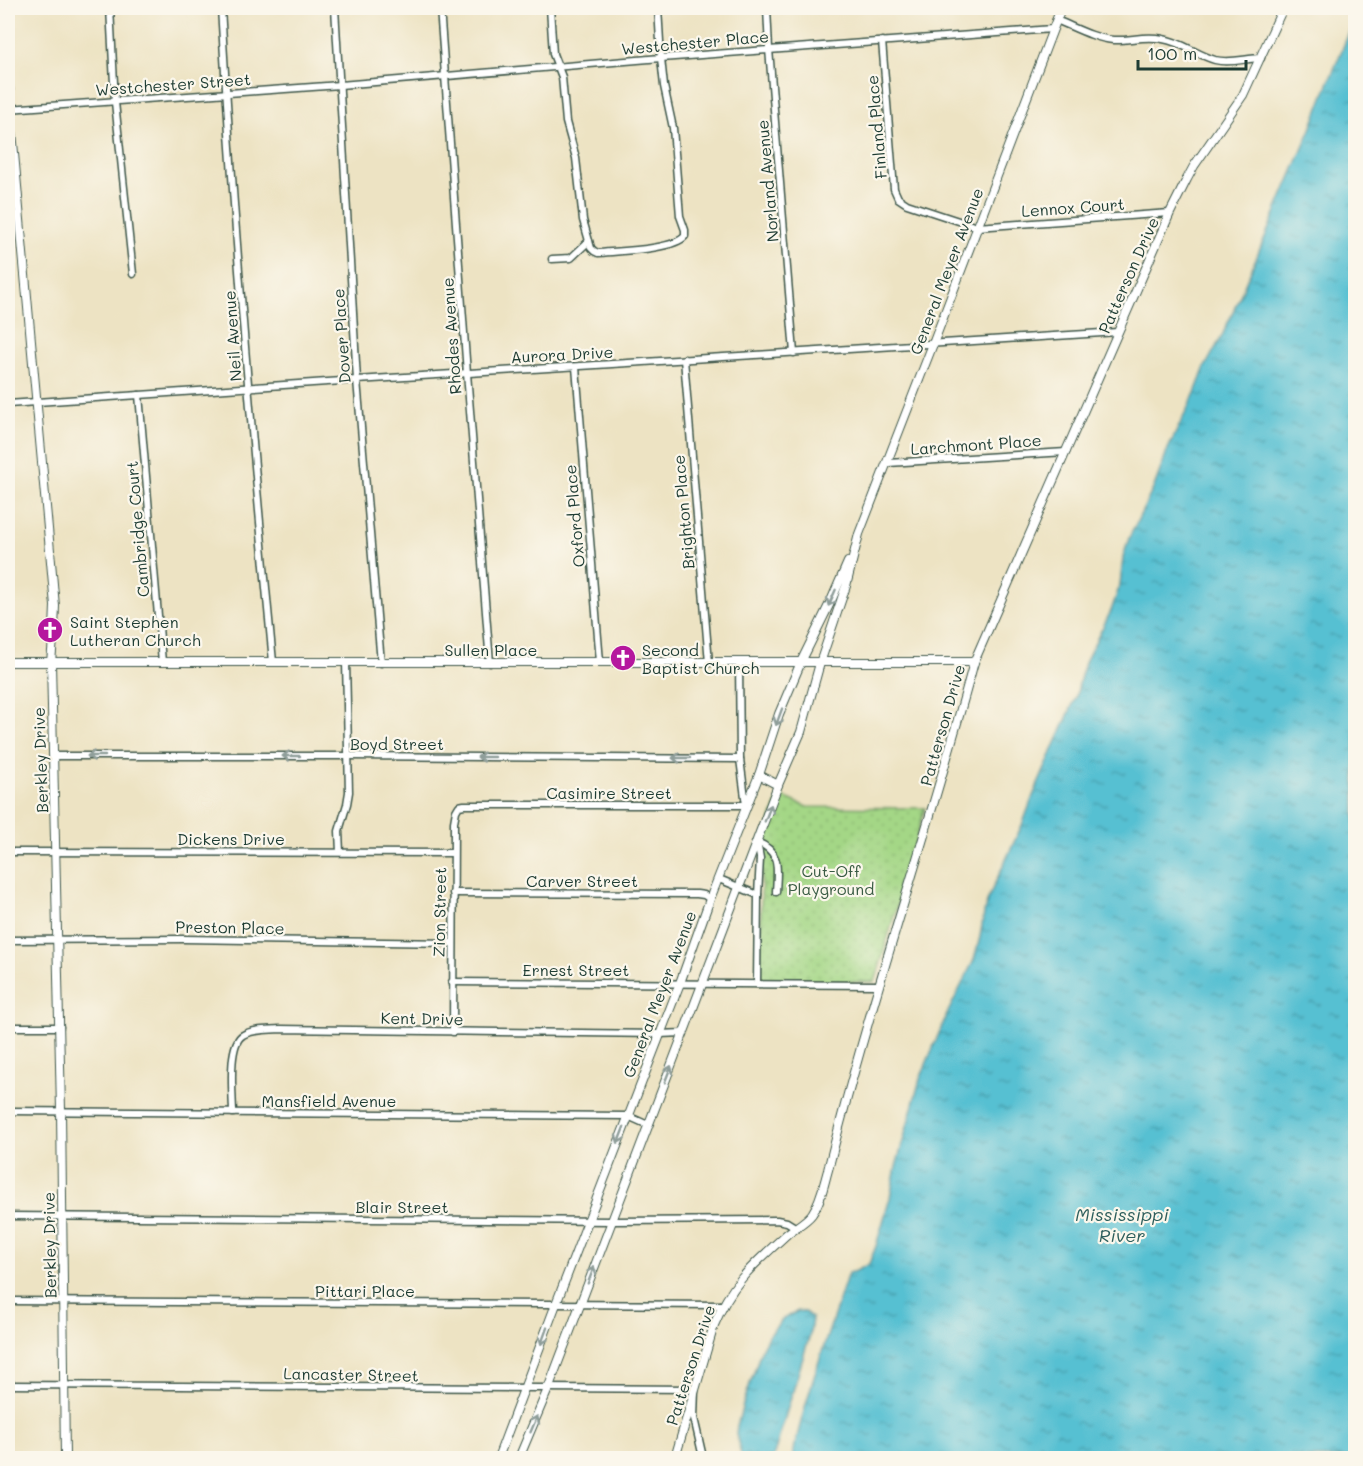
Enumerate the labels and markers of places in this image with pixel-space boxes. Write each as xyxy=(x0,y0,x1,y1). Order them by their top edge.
place label: Saint Stephen Lutheran Church xyxy=(70,611,201,650)
church icon: Saint Stephen Lutheran Church xyxy=(35,615,65,645)
place label: Second Baptist Church xyxy=(642,639,759,678)
church icon: Second Baptist Church xyxy=(608,643,638,673)

